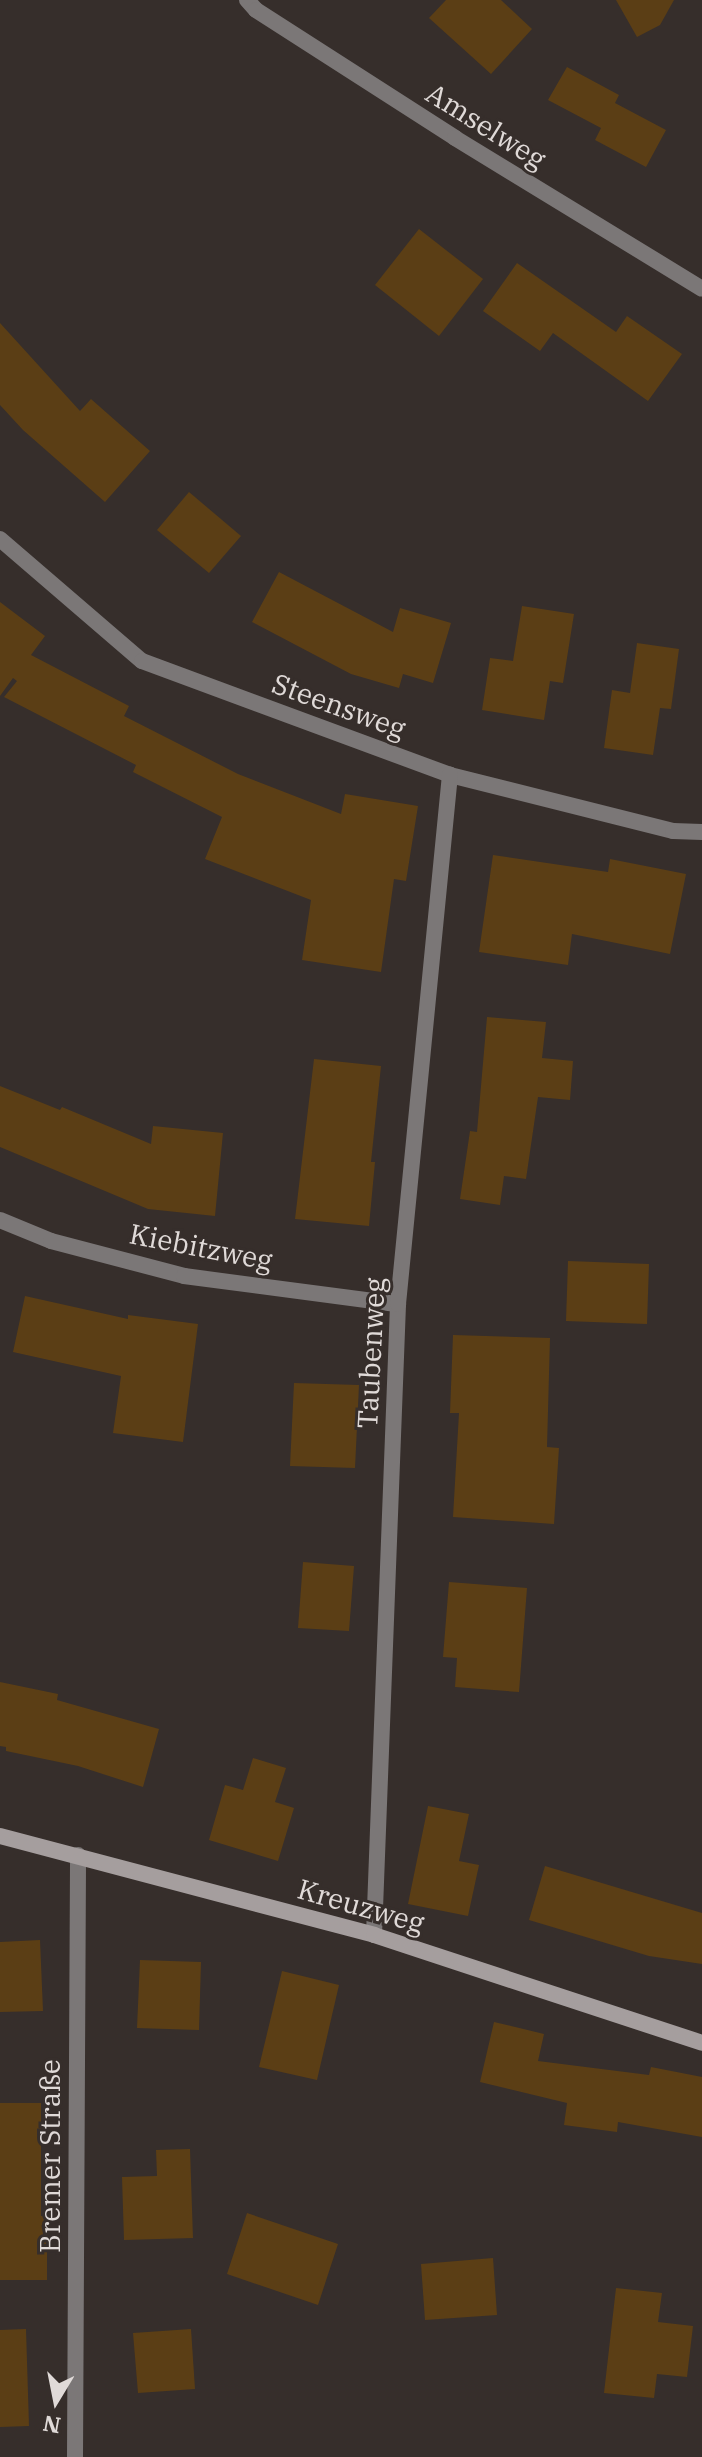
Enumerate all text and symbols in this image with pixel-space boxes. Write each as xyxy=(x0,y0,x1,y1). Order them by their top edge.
street label: Amselweg xyxy=(420,76,552,176)
street label: Steensweg xyxy=(268,666,410,746)
street label: Kiebitzweg xyxy=(127,1217,275,1277)
street label: Taubenweg xyxy=(350,1277,392,1429)
street label: Kreuzweg xyxy=(294,1872,428,1940)
street label: Bremer Straße xyxy=(33,2059,67,2253)
north arrow xyxy=(16,2361,96,2441)
text: N xyxy=(41,2409,63,2441)

